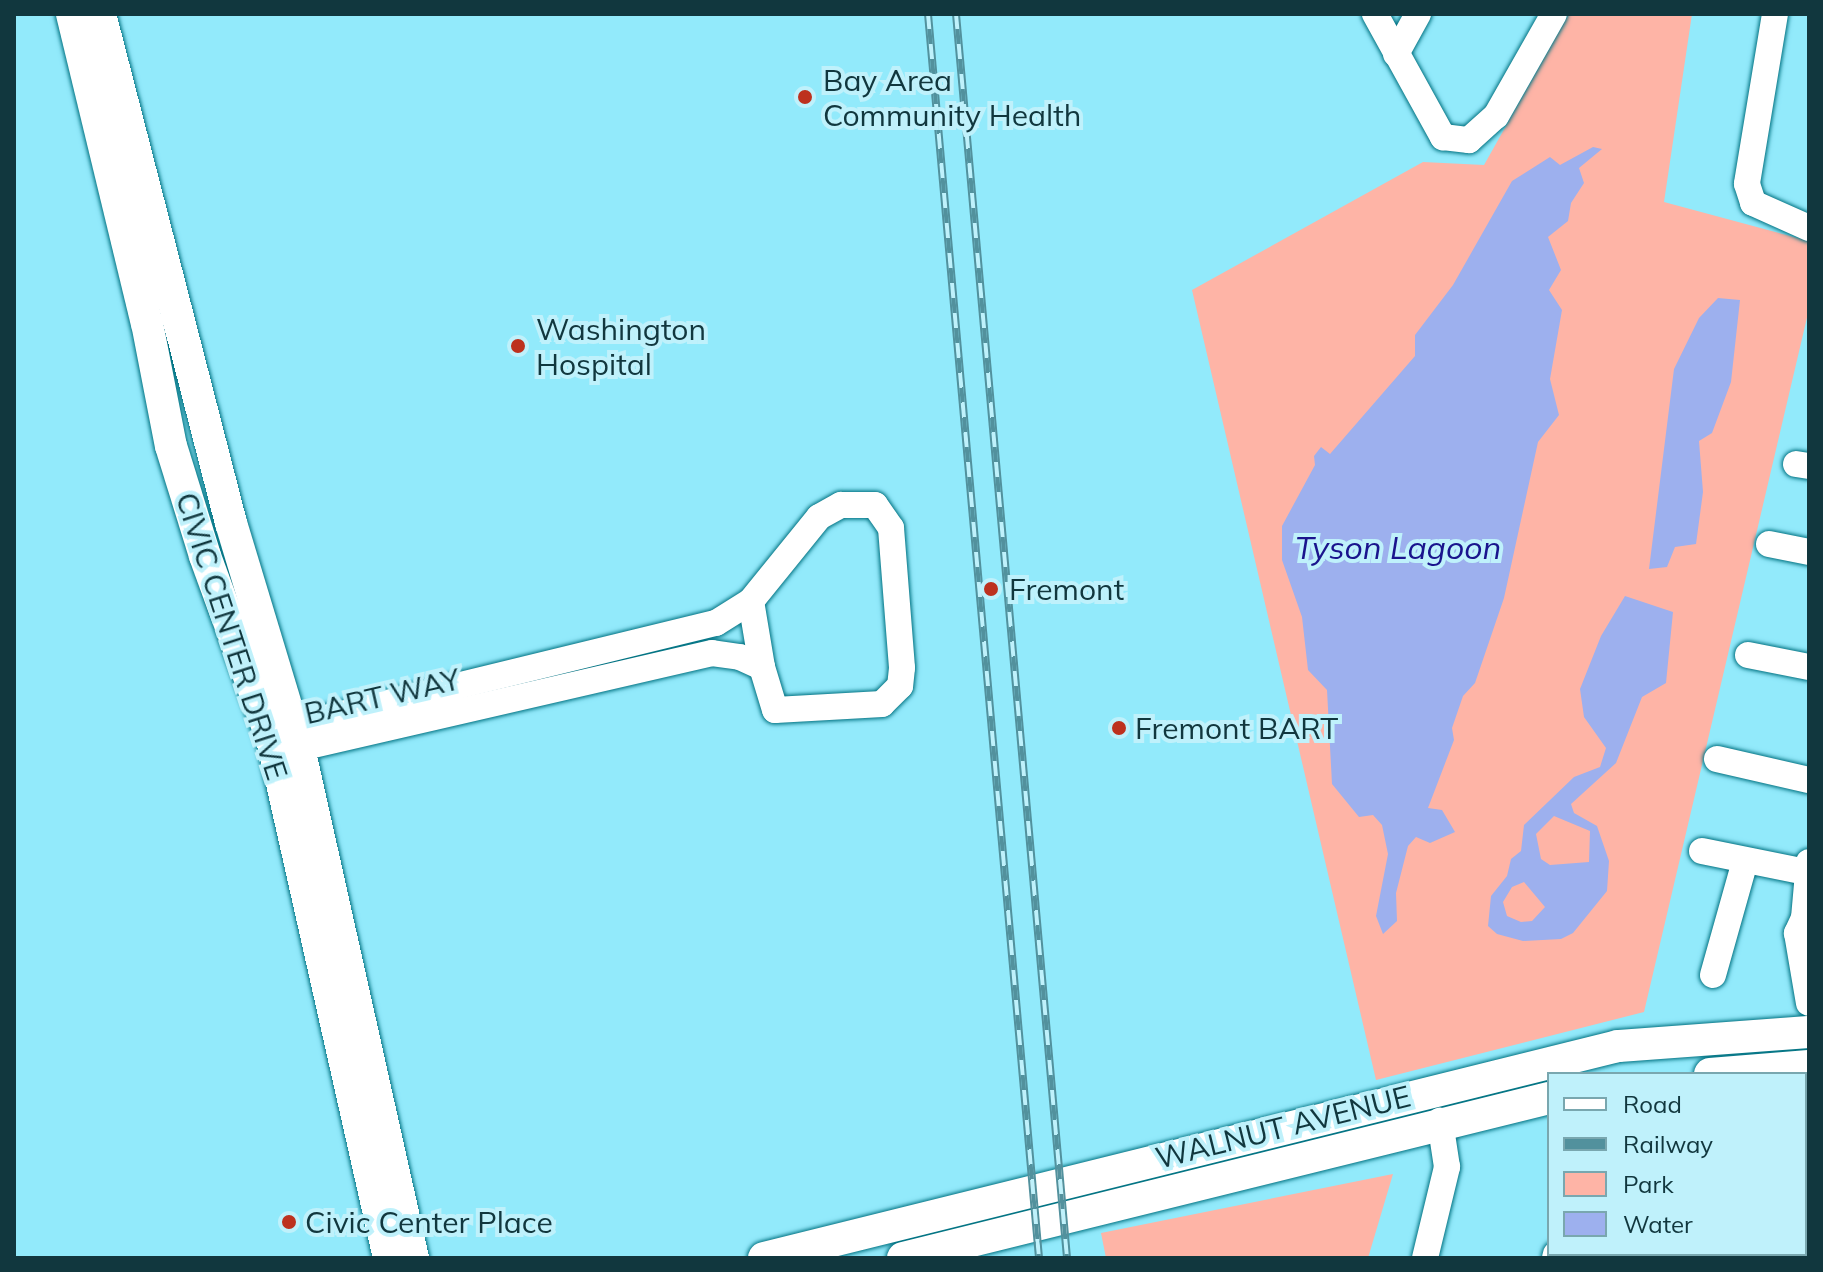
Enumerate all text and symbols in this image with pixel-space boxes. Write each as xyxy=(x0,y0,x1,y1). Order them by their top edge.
place label: Bay Area Community Health xyxy=(823,62,1081,132)
marker: Bay Area Community Health xyxy=(794,86,816,108)
place label: Washington Hospital xyxy=(536,311,706,382)
marker: Washington Hospital xyxy=(507,335,529,357)
street label: CIVIC CENTER DRIVE xyxy=(169,488,295,784)
water label: Tyson Lagoon xyxy=(1295,528,1501,566)
place label: Fremont xyxy=(1009,571,1124,607)
marker: Fremont xyxy=(980,578,1002,600)
street label: BART WAY xyxy=(301,661,463,731)
place label: Fremont BART xyxy=(1135,710,1338,746)
marker: Fremont BART xyxy=(1110,719,1128,737)
legend xyxy=(1547,1072,1807,1256)
street label: WALNUT AVENUE xyxy=(1152,1078,1414,1176)
text: Road xyxy=(1623,1089,1682,1119)
text: Railway xyxy=(1623,1129,1713,1159)
text: Park xyxy=(1623,1169,1674,1199)
place label: Civic Center Place xyxy=(305,1204,553,1240)
text: Water xyxy=(1623,1209,1693,1239)
marker: Civic Center Place xyxy=(280,1213,298,1231)

